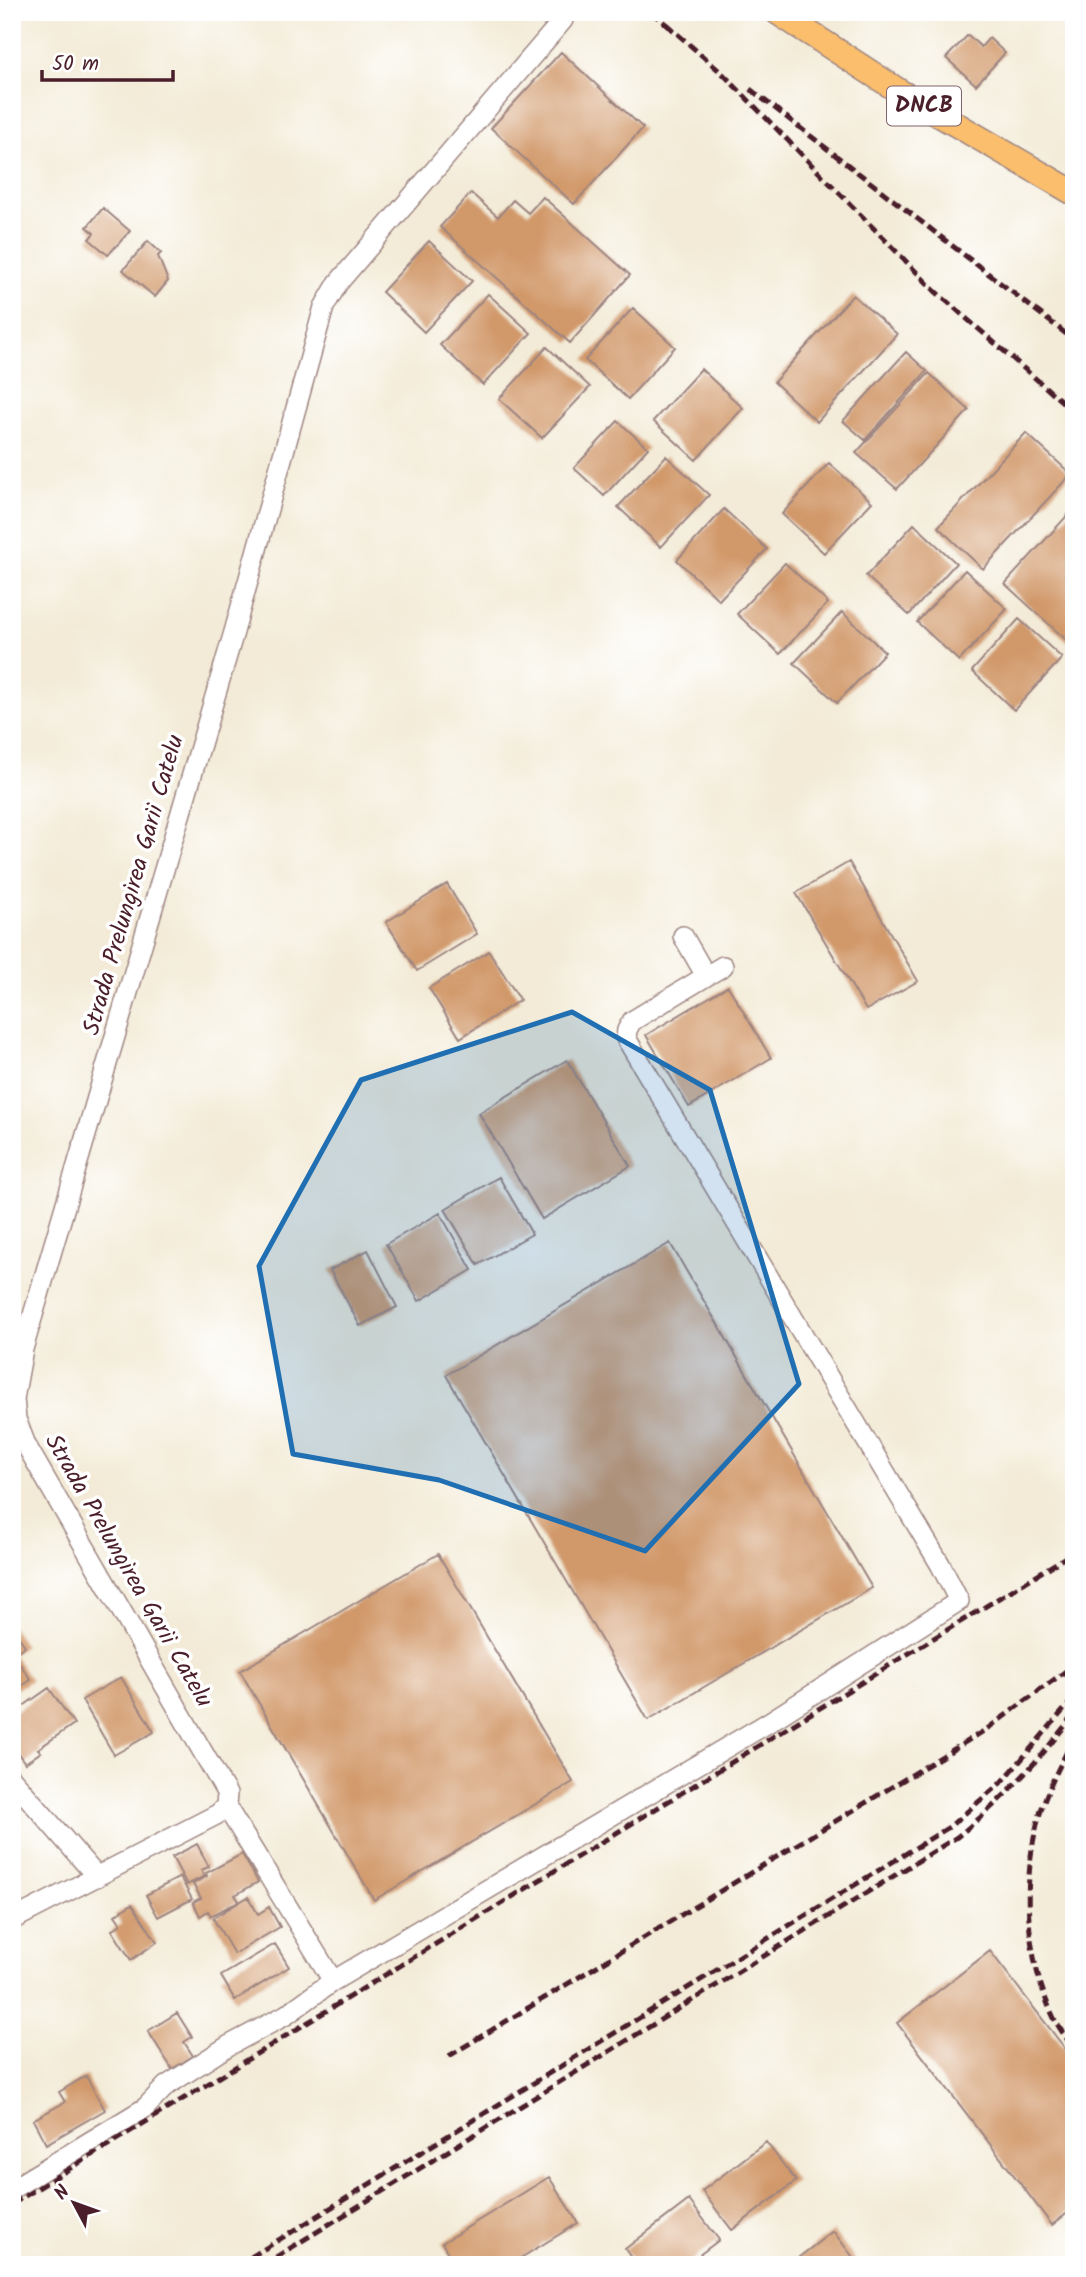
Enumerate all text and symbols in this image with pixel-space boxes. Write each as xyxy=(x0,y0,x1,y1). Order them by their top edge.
scale bar xyxy=(42,38,173,82)
text: 50 m xyxy=(52,48,99,81)
road number: DNCB xyxy=(887,86,961,125)
street label: Strada Prelungirea Garii Catelu xyxy=(72,730,196,1040)
street label: Strada Prelungirea Garii Catelu xyxy=(33,1427,223,1716)
north arrow xyxy=(38,2168,108,2238)
text: N xyxy=(47,2179,78,2208)

